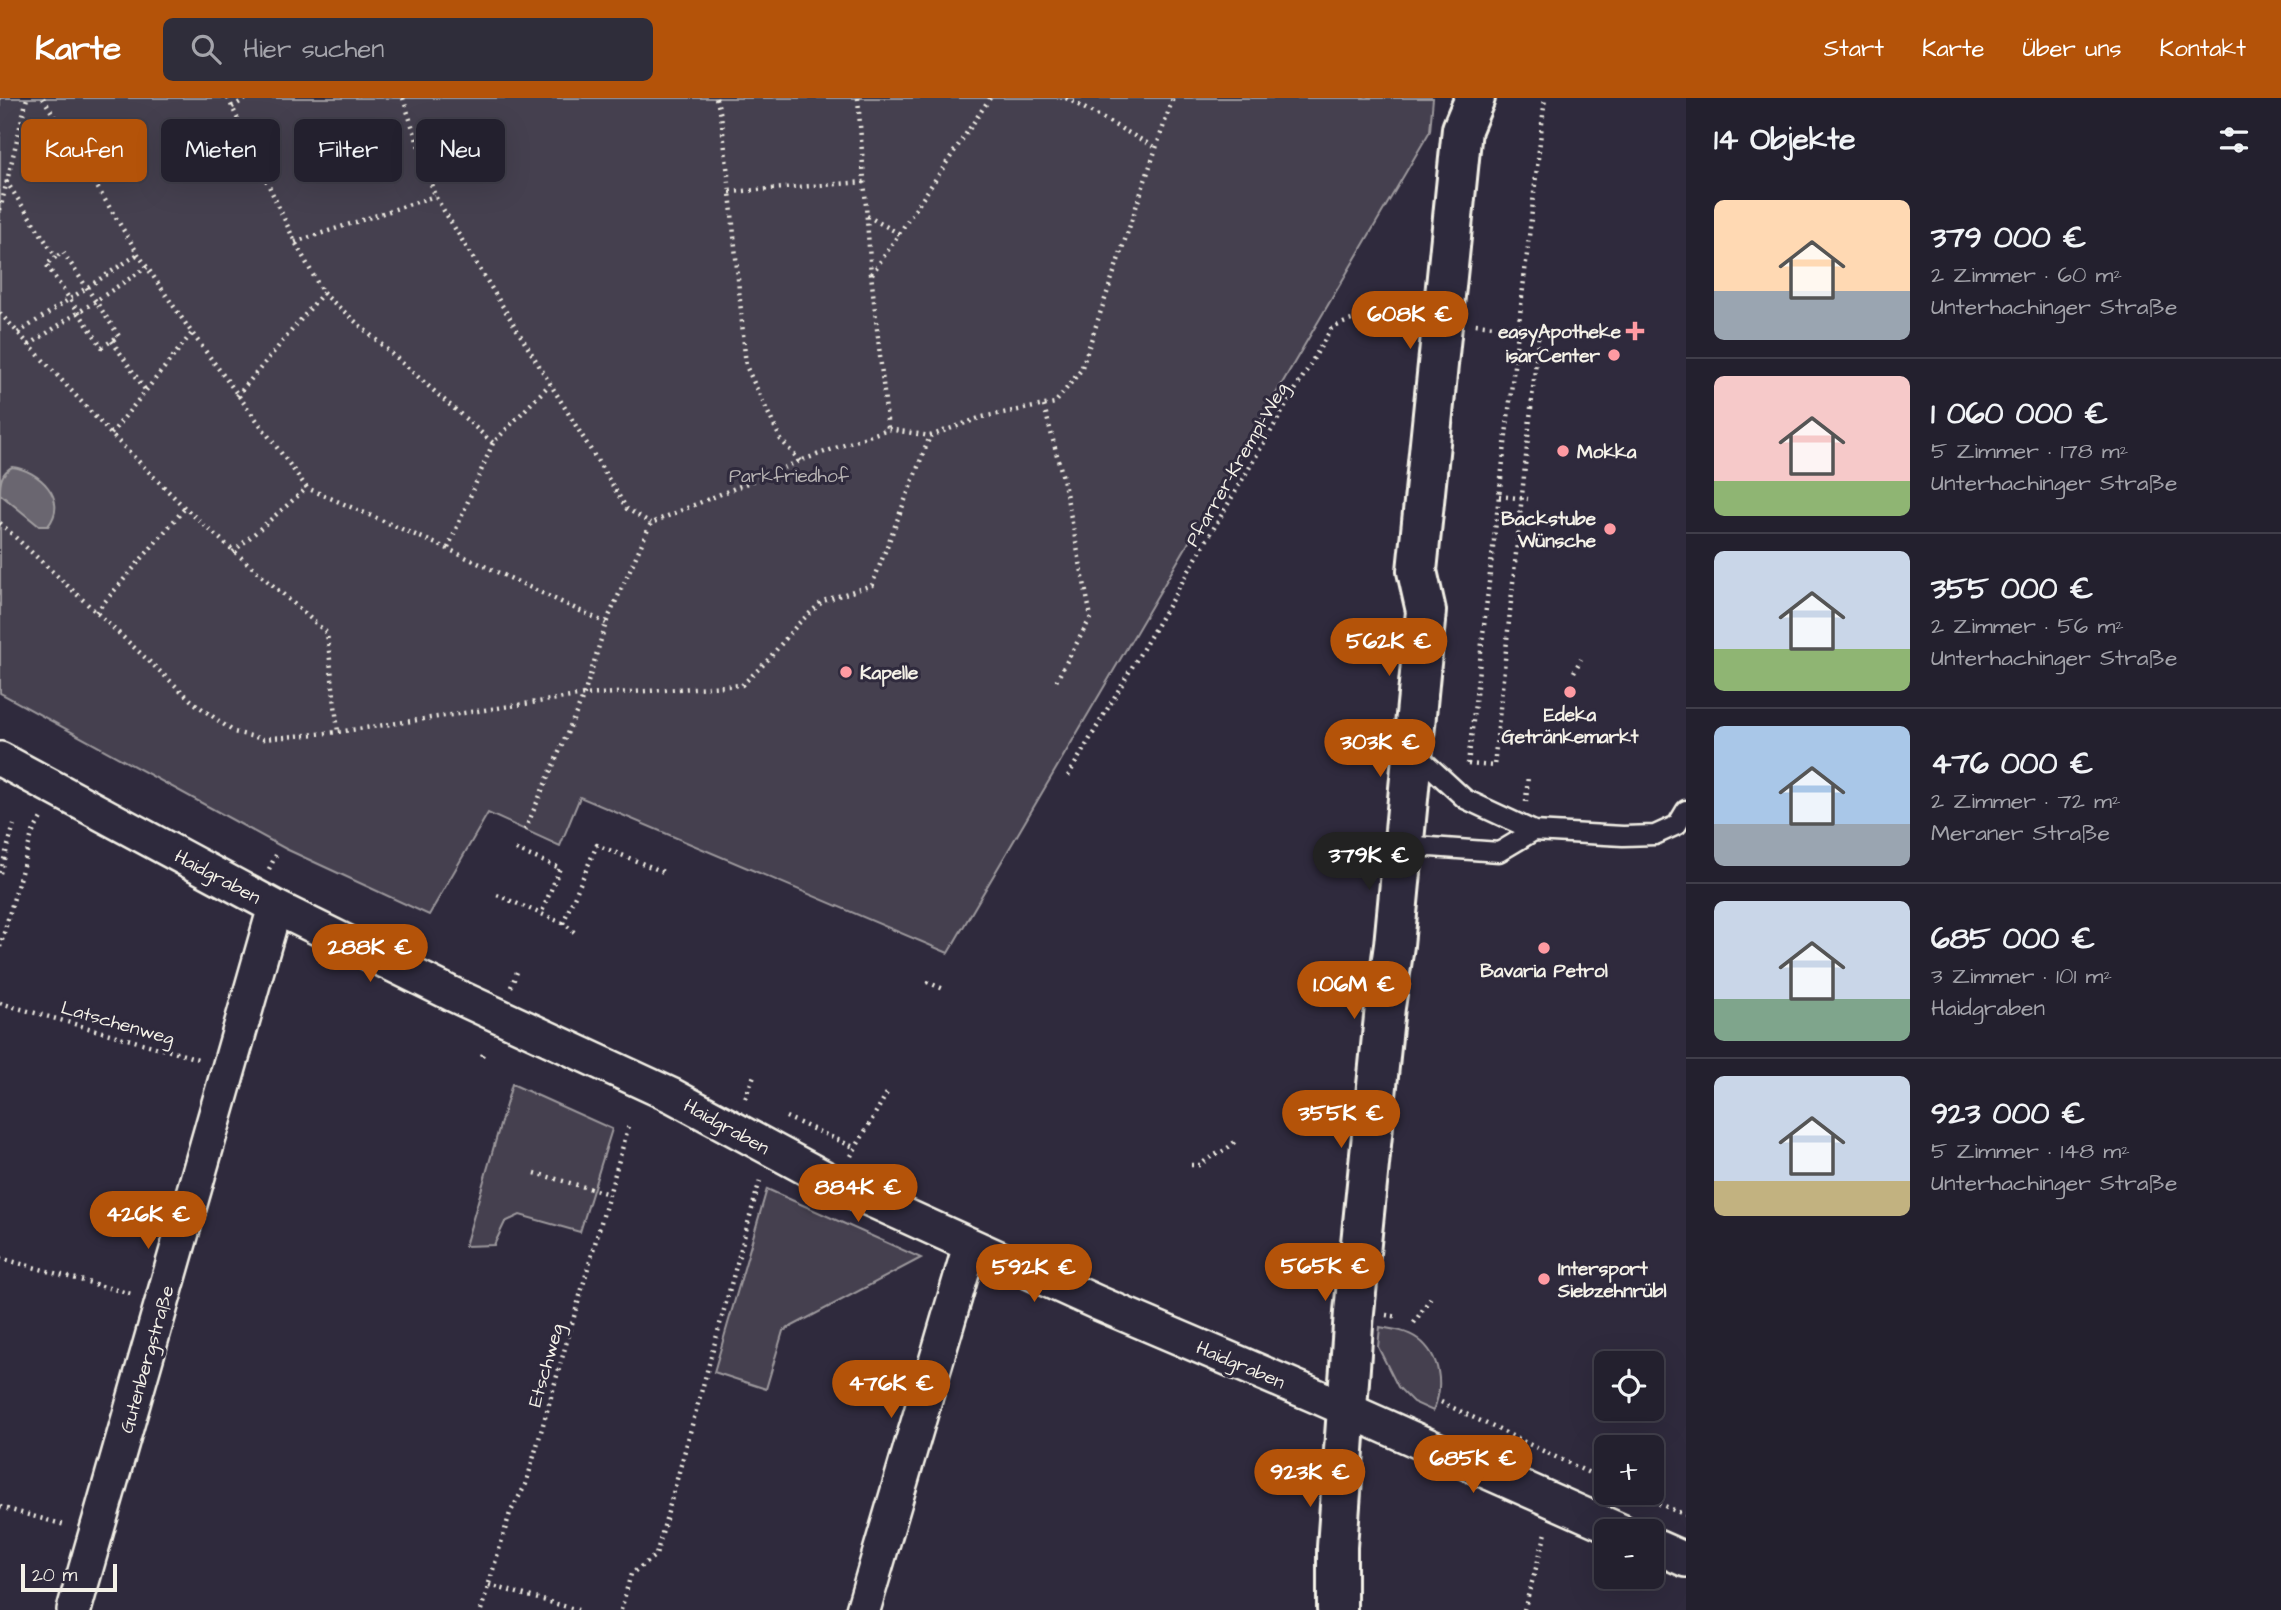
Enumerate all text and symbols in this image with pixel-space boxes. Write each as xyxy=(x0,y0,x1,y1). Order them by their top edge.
search box xyxy=(163,18,653,81)
text: Karte xyxy=(35,26,121,72)
icon: search xyxy=(187,30,225,68)
text: Hier suchen xyxy=(243,31,384,67)
text: Start xyxy=(1824,32,1884,66)
text: Karte xyxy=(1922,32,1985,66)
text: Über uns xyxy=(2023,32,2122,66)
text: Kontakt xyxy=(2160,32,2246,66)
chip: Kaufen xyxy=(21,119,147,182)
chip: Mieten xyxy=(161,119,280,182)
chip: Filter xyxy=(294,119,402,182)
chip: Neu xyxy=(416,119,505,182)
text: 14 Objekte xyxy=(1714,119,1856,161)
icon: filters xyxy=(2215,121,2253,159)
text: 379 000 € xyxy=(1931,217,2086,259)
icon: home xyxy=(1770,228,1854,312)
text: 2 Zimmer · 60 m² xyxy=(1931,259,2122,291)
text: Unterhachinger Straße xyxy=(1931,291,2177,323)
pin: 608K € xyxy=(1353,292,1467,351)
text: 608K € xyxy=(1367,298,1453,330)
place label: easyApotheke xyxy=(1498,319,1622,347)
marker: easyApotheke xyxy=(1627,323,1643,339)
place label: isarCenter xyxy=(1506,343,1601,370)
marker: isarCenter xyxy=(1606,347,1622,363)
street label: Pfarrer-Krempl-Weg xyxy=(1179,378,1296,552)
text: 1 060 000 € xyxy=(1931,393,2108,435)
icon: home xyxy=(1770,404,1854,488)
text: 5 Zimmer · 178 m² xyxy=(1931,435,2128,467)
place label: Mokka xyxy=(1577,439,1637,466)
marker: Mokka xyxy=(1555,443,1571,459)
park label: Parkfriedhof xyxy=(729,463,850,490)
text: Unterhachinger Straße xyxy=(1931,467,2177,499)
place label: Backstube Wünsche xyxy=(1501,506,1597,555)
marker: Backstube Wünsche xyxy=(1602,521,1618,537)
text: 355 000 € xyxy=(1931,568,2093,610)
icon: home xyxy=(1770,579,1854,663)
text: 2 Zimmer · 56 m² xyxy=(1931,610,2124,642)
pin: 562K € xyxy=(1332,618,1446,678)
text: 562K € xyxy=(1346,625,1432,657)
text: Unterhachinger Straße xyxy=(1931,642,2177,674)
place label: Kapelle xyxy=(860,660,919,687)
marker: Kapelle xyxy=(838,664,854,680)
marker: Edeka Getränkemarkt xyxy=(1562,684,1578,700)
place label: Edeka Getränkemarkt xyxy=(1501,702,1639,751)
pin: 303K € xyxy=(1323,720,1437,779)
text: 303K € xyxy=(1340,726,1420,758)
text: 476 000 € xyxy=(1931,743,2093,785)
icon: home xyxy=(1770,754,1854,838)
text: 2 Zimmer · 72 m² xyxy=(1931,785,2121,817)
text: Meraner Straße xyxy=(1931,817,2110,849)
pin: 379K € xyxy=(1312,832,1426,892)
text: 379K € xyxy=(1329,839,1409,871)
street label: Haidgraben xyxy=(169,843,265,912)
text: 685 000 € xyxy=(1931,918,2095,960)
pin: 288K € xyxy=(313,924,427,984)
icon: home xyxy=(1770,929,1854,1013)
text: 288K € xyxy=(328,931,412,963)
marker: Bavaria Petrol xyxy=(1536,940,1552,956)
place label: Bavaria Petrol xyxy=(1480,958,1608,985)
text: 3 Zimmer · 101 m² xyxy=(1931,960,2112,992)
pin: 1.06M € xyxy=(1289,962,1419,1021)
text: 1.06M € xyxy=(1313,968,1395,1000)
text: Haidgraben xyxy=(1931,992,2045,1024)
street label: Latschenweg xyxy=(57,994,178,1054)
pin: 355K € xyxy=(1284,1090,1398,1150)
street label: Haidgraben xyxy=(678,1093,774,1163)
text: 923 000 € xyxy=(1931,1093,2085,1135)
text: 355K € xyxy=(1298,1097,1384,1129)
icon: home xyxy=(1770,1104,1854,1188)
text: 5 Zimmer · 148 m² xyxy=(1931,1135,2130,1167)
pin: 884K € xyxy=(801,1164,915,1224)
text: Unterhachinger Straße xyxy=(1931,1167,2177,1199)
text: 884K € xyxy=(815,1171,901,1203)
pin: 426K € xyxy=(91,1192,205,1251)
text: 426K € xyxy=(106,1198,190,1230)
pin: 592K € xyxy=(977,1244,1091,1304)
pin: 565K € xyxy=(1268,1244,1382,1303)
text: 565K € xyxy=(1281,1250,1369,1282)
text: 592K € xyxy=(992,1251,1076,1283)
place label: Intersport Siebzehnrübl xyxy=(1557,1256,1666,1305)
marker: Intersport Siebzehnrübl xyxy=(1536,1271,1552,1287)
street label: Gutenbergstraße xyxy=(113,1282,182,1437)
street label: Etschweg xyxy=(522,1320,572,1410)
street label: Haidgraben xyxy=(1191,1335,1289,1397)
map controls xyxy=(1594,1351,1664,1589)
button: locate xyxy=(1594,1351,1664,1421)
pin: 476K € xyxy=(834,1360,948,1420)
text: 476K € xyxy=(848,1367,934,1399)
button: + xyxy=(1594,1435,1664,1505)
pin: 685K € xyxy=(1416,1436,1530,1495)
text: 685K € xyxy=(1429,1442,1517,1474)
pin: 923K € xyxy=(1253,1450,1367,1509)
text: 923K € xyxy=(1270,1456,1350,1488)
button: − xyxy=(1594,1519,1664,1589)
scale bar xyxy=(21,1561,117,1593)
text: 20 m xyxy=(32,1562,77,1589)

